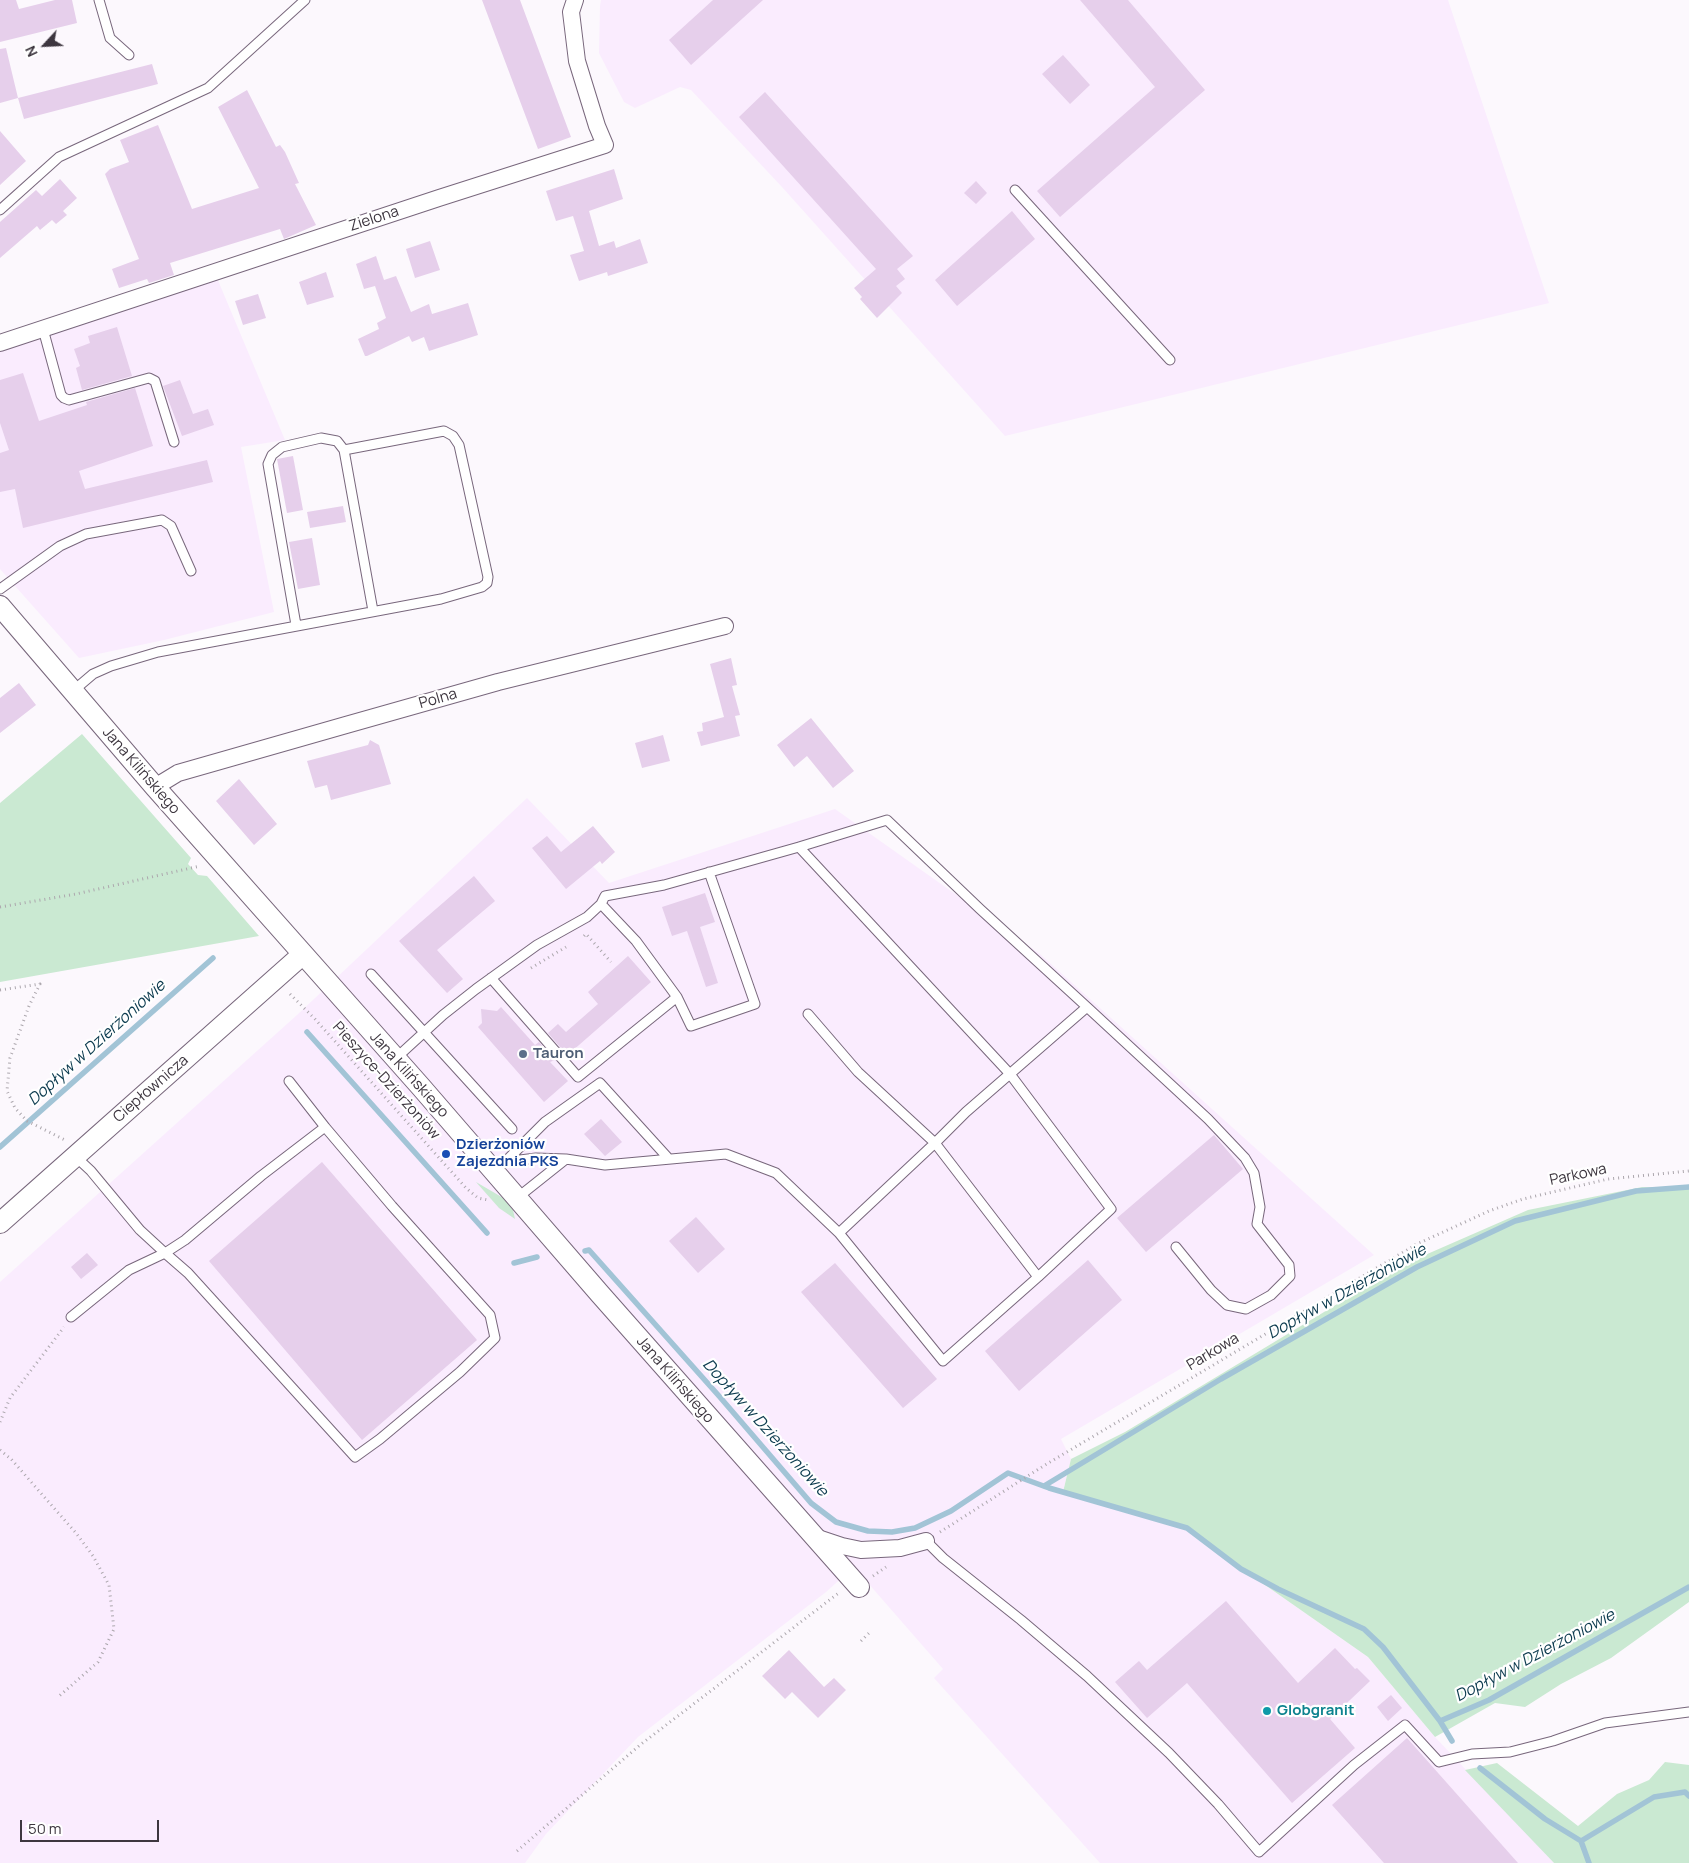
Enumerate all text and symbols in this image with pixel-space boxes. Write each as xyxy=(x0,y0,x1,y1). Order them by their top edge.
north arrow xyxy=(20,20,70,70)
text: N xyxy=(20,43,42,60)
street label: Zielona xyxy=(347,203,401,235)
street label: Polna xyxy=(417,685,459,713)
street label: Jana Kilińskiego xyxy=(98,724,184,818)
water label: Dopływ w Dzierżoniowie xyxy=(24,976,170,1110)
street label: Pieszyce-Dzierżoniów xyxy=(328,1018,444,1144)
street label: Jana Kilińskiego xyxy=(366,1028,452,1122)
place label: Tauron xyxy=(533,1045,584,1063)
marker: Tauron xyxy=(517,1048,529,1060)
street label: Ciepłownicza xyxy=(110,1051,192,1127)
place label: Dzierżoniów Zajezdnia PKS xyxy=(456,1136,559,1171)
marker: Dzierżoniów Zajezdnia PKS xyxy=(440,1148,452,1160)
street label: Parkowa xyxy=(1548,1160,1608,1190)
water label: Dopływ w Dzierżoniowie xyxy=(1264,1240,1430,1344)
street label: Parkowa xyxy=(1184,1329,1242,1375)
street label: Jana Kilińskiego xyxy=(632,1333,718,1427)
water label: Dopływ w Dzierżoniowie xyxy=(698,1355,832,1501)
water label: Dopływ w Dzierżoniowie xyxy=(1452,1606,1618,1706)
place label: Globgranit xyxy=(1277,1702,1354,1720)
marker: Globgranit xyxy=(1261,1705,1273,1717)
scale bar xyxy=(22,1810,161,1842)
text: 50 m xyxy=(28,1818,62,1839)

